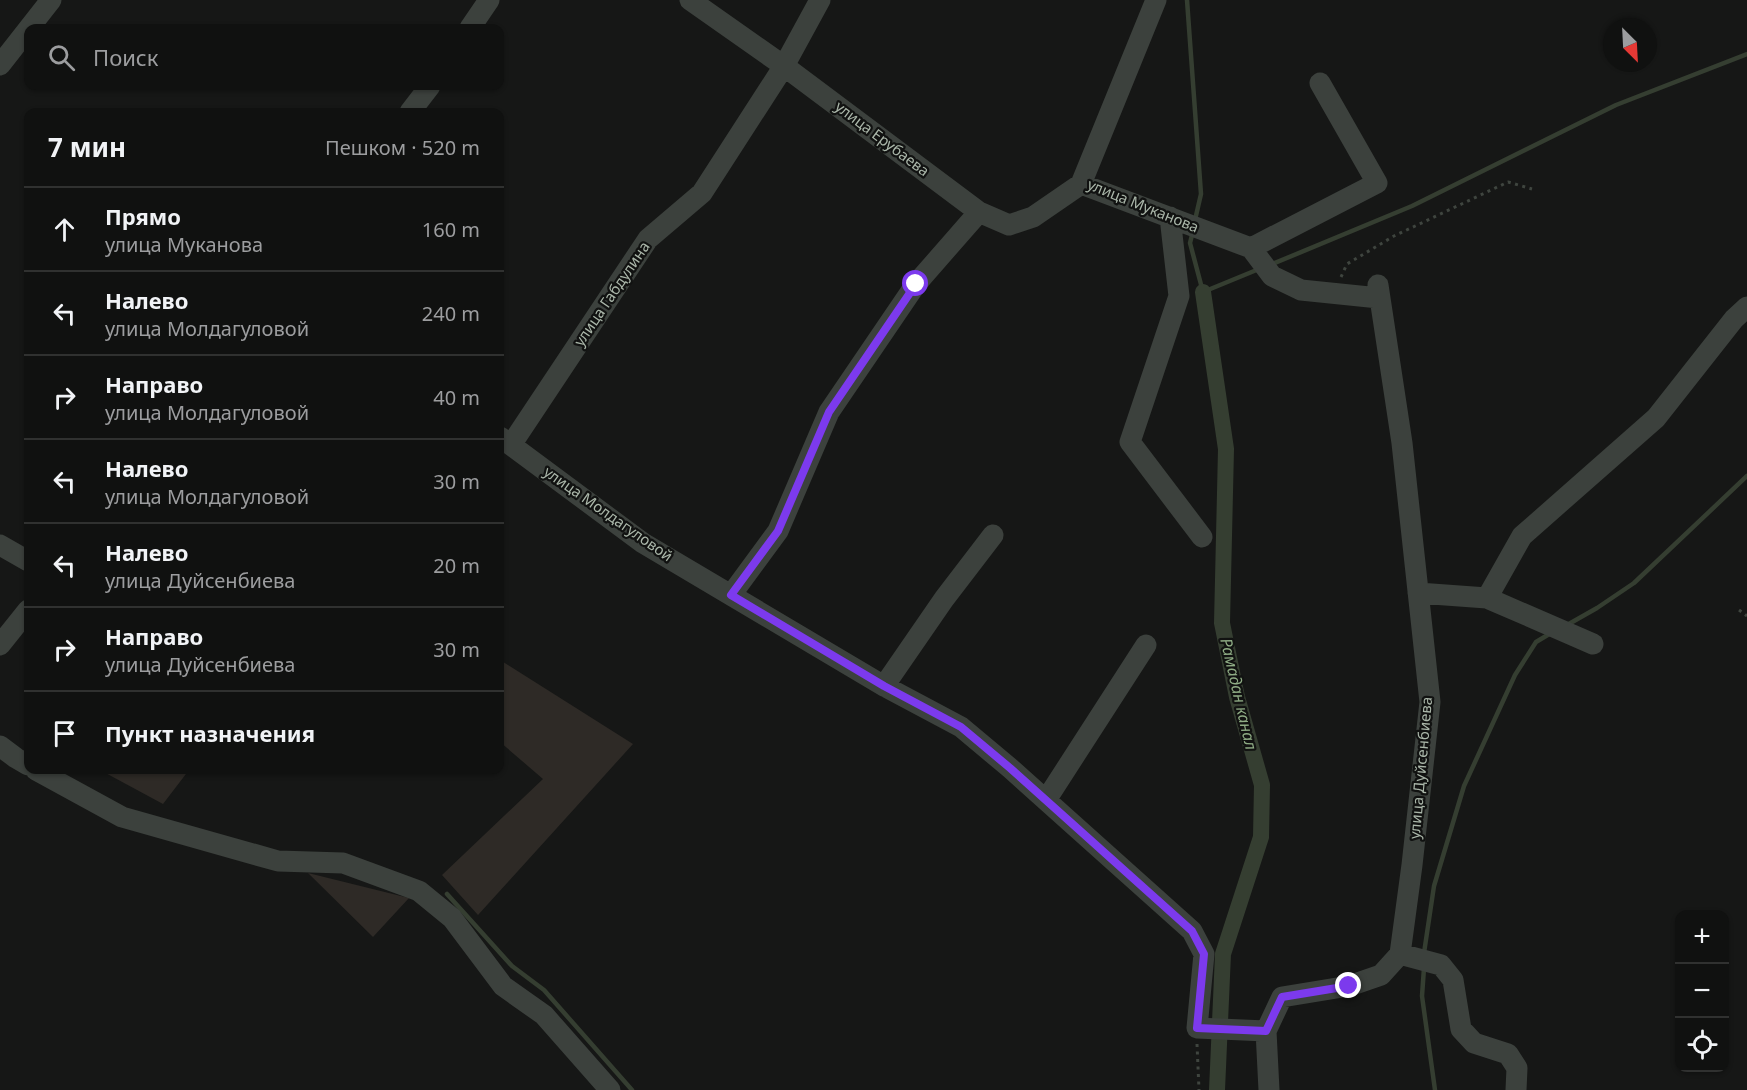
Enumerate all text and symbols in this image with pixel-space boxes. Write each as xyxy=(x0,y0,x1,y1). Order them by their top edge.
north arrow xyxy=(1603,18,1657,72)
search box xyxy=(24,24,504,90)
icon: search xyxy=(45,41,78,74)
text: Поиск xyxy=(93,42,158,72)
street label: улица Ерубаева xyxy=(831,96,934,180)
text: 7 мин xyxy=(48,129,126,165)
text: Пешком · 520 m xyxy=(325,134,480,161)
street label: улица Муканова xyxy=(1085,174,1202,237)
text: Прямо xyxy=(105,201,181,231)
icon: ahead xyxy=(48,213,81,246)
text: 160 m xyxy=(422,216,480,243)
text: улица Муканова xyxy=(105,231,263,258)
street label: улица Габдулина xyxy=(569,237,654,350)
route start xyxy=(902,270,928,296)
text: Налево xyxy=(105,285,188,315)
icon: left xyxy=(48,297,81,330)
text: 240 m xyxy=(422,300,480,327)
text: улица Молдагуловой xyxy=(105,315,309,342)
text: Направо xyxy=(105,369,203,399)
icon: right xyxy=(48,381,81,414)
text: 40 m xyxy=(433,384,480,411)
text: улица Молдагуловой xyxy=(105,399,309,426)
text: Налево xyxy=(105,453,188,483)
street label: улица Молдагуловой xyxy=(540,461,677,565)
icon: left xyxy=(48,465,81,498)
text: 30 m xyxy=(433,468,480,495)
text: улица Молдагуловой xyxy=(105,483,309,510)
text: Налево xyxy=(105,537,188,567)
icon: left xyxy=(48,549,81,582)
text: 20 m xyxy=(433,552,480,579)
text: улица Дуйсенбиева xyxy=(105,567,295,594)
text: Направо xyxy=(105,621,203,651)
icon: right xyxy=(48,633,81,666)
text: 30 m xyxy=(433,636,480,663)
water label: Рамадан канал xyxy=(1215,636,1263,752)
text: улица Дуйсенбиева xyxy=(105,651,295,678)
street label: улица Дуйсенбиева xyxy=(1404,696,1436,840)
icon: arrive xyxy=(48,717,81,750)
text: Пункт назначения xyxy=(105,718,315,748)
map controls xyxy=(1675,910,1729,1072)
button: + xyxy=(1675,910,1729,964)
button: − xyxy=(1675,964,1729,1018)
route end xyxy=(1335,972,1361,998)
button: locate xyxy=(1675,1018,1729,1072)

